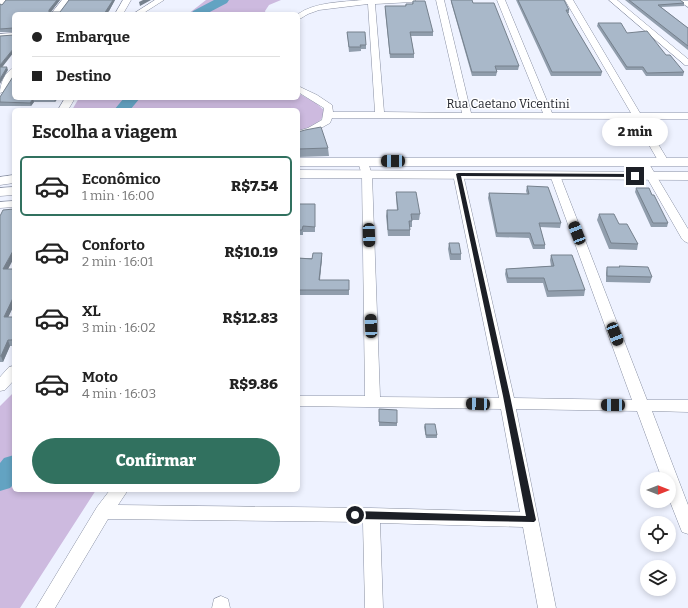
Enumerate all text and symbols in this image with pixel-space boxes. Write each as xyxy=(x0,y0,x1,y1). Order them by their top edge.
text: Embarque xyxy=(56,28,130,46)
text: Destino xyxy=(56,67,111,85)
street label: Rua Caetano Vicentini xyxy=(447,97,570,111)
callout: 2 min xyxy=(602,118,668,146)
text: Escolha a viagem xyxy=(32,121,177,143)
text: 2 min xyxy=(618,124,652,139)
car xyxy=(381,155,405,167)
route end xyxy=(626,167,644,185)
icon: car xyxy=(34,168,70,204)
text: Econômico xyxy=(82,170,161,188)
text: R$7.54 xyxy=(231,177,278,195)
text: 1 min · 16:00 xyxy=(82,188,155,203)
car xyxy=(567,220,587,246)
car xyxy=(363,223,375,247)
icon: car xyxy=(34,234,70,270)
text: Conforto xyxy=(82,236,145,254)
text: R$10.19 xyxy=(224,243,278,261)
text: 2 min · 16:01 xyxy=(82,254,153,269)
icon: car xyxy=(34,300,70,336)
text: XL xyxy=(82,302,101,320)
text: R$12.83 xyxy=(223,309,278,327)
car xyxy=(365,314,377,338)
text: 3 min · 16:02 xyxy=(82,320,156,335)
car xyxy=(605,321,625,347)
icon: car xyxy=(34,366,70,402)
text: Moto xyxy=(82,368,118,386)
text: R$9.86 xyxy=(229,375,278,393)
text: 4 min · 16:03 xyxy=(82,386,156,401)
car xyxy=(466,398,490,410)
car xyxy=(601,399,625,411)
button: Confirmar xyxy=(32,438,280,484)
north arrow xyxy=(640,472,676,508)
map controls xyxy=(640,472,676,596)
route start xyxy=(346,506,364,524)
button: locate xyxy=(640,516,676,552)
button: layers xyxy=(640,560,676,596)

